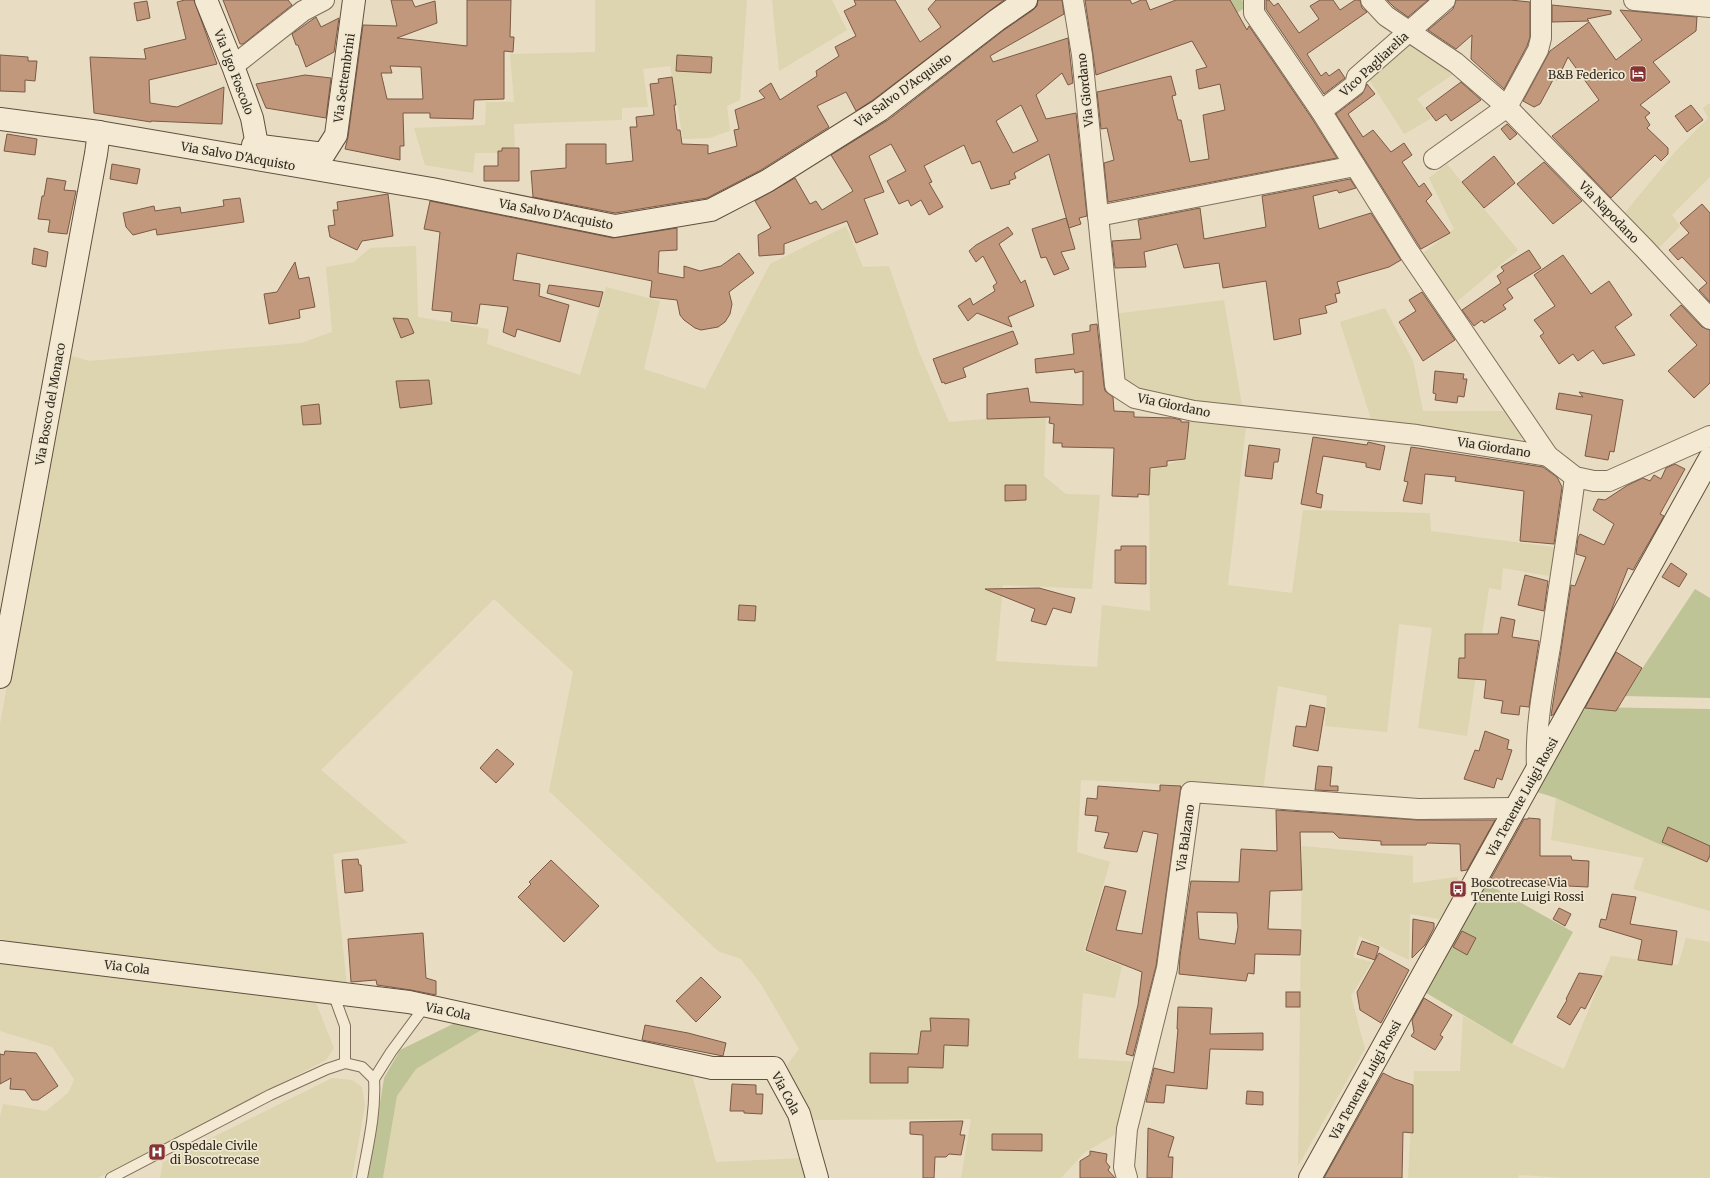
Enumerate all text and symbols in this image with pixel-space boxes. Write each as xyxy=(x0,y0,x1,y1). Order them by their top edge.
street label: Via Ugo Foscolo xyxy=(211,26,257,117)
street label: Vico Pagliarelia xyxy=(1336,28,1412,100)
street label: Via Settembrini xyxy=(330,32,358,125)
street label: Via Salvo D'Acquisto xyxy=(851,50,954,131)
street label: Via Giordano xyxy=(1074,52,1096,129)
hotel icon: B&B Federico xyxy=(1628,64,1648,84)
place label: B&B Federico xyxy=(1548,67,1625,82)
street label: Via Salvo D'Acquisto xyxy=(179,138,296,173)
street label: Via Napodano xyxy=(1575,177,1642,246)
street label: Via Salvo D'Acquisto xyxy=(497,195,614,232)
street label: Via Bosco del Monaco xyxy=(32,341,68,468)
street label: Via Giordano xyxy=(1135,390,1212,420)
street label: Via Giordano xyxy=(1455,434,1532,460)
street label: Via Tenente Luigi Rossi xyxy=(1482,735,1561,860)
street label: Via Balzano xyxy=(1173,803,1197,874)
place label: Boscotrecase Via Tenente Luigi Rossi xyxy=(1471,875,1584,904)
bus stop icon: Boscotrecase Via Tenente Luigi Rossi xyxy=(1448,879,1468,899)
street label: Via Cola xyxy=(102,957,151,977)
street label: Via Cola xyxy=(423,999,473,1023)
street label: Via Tenente Luigi Rossi xyxy=(1325,1018,1404,1143)
street label: Via Cola xyxy=(768,1068,804,1117)
place label: Ospedale Civile di Boscotrecase xyxy=(170,1138,259,1167)
hospital icon: Ospedale Civile di Boscotrecase xyxy=(147,1142,167,1162)

